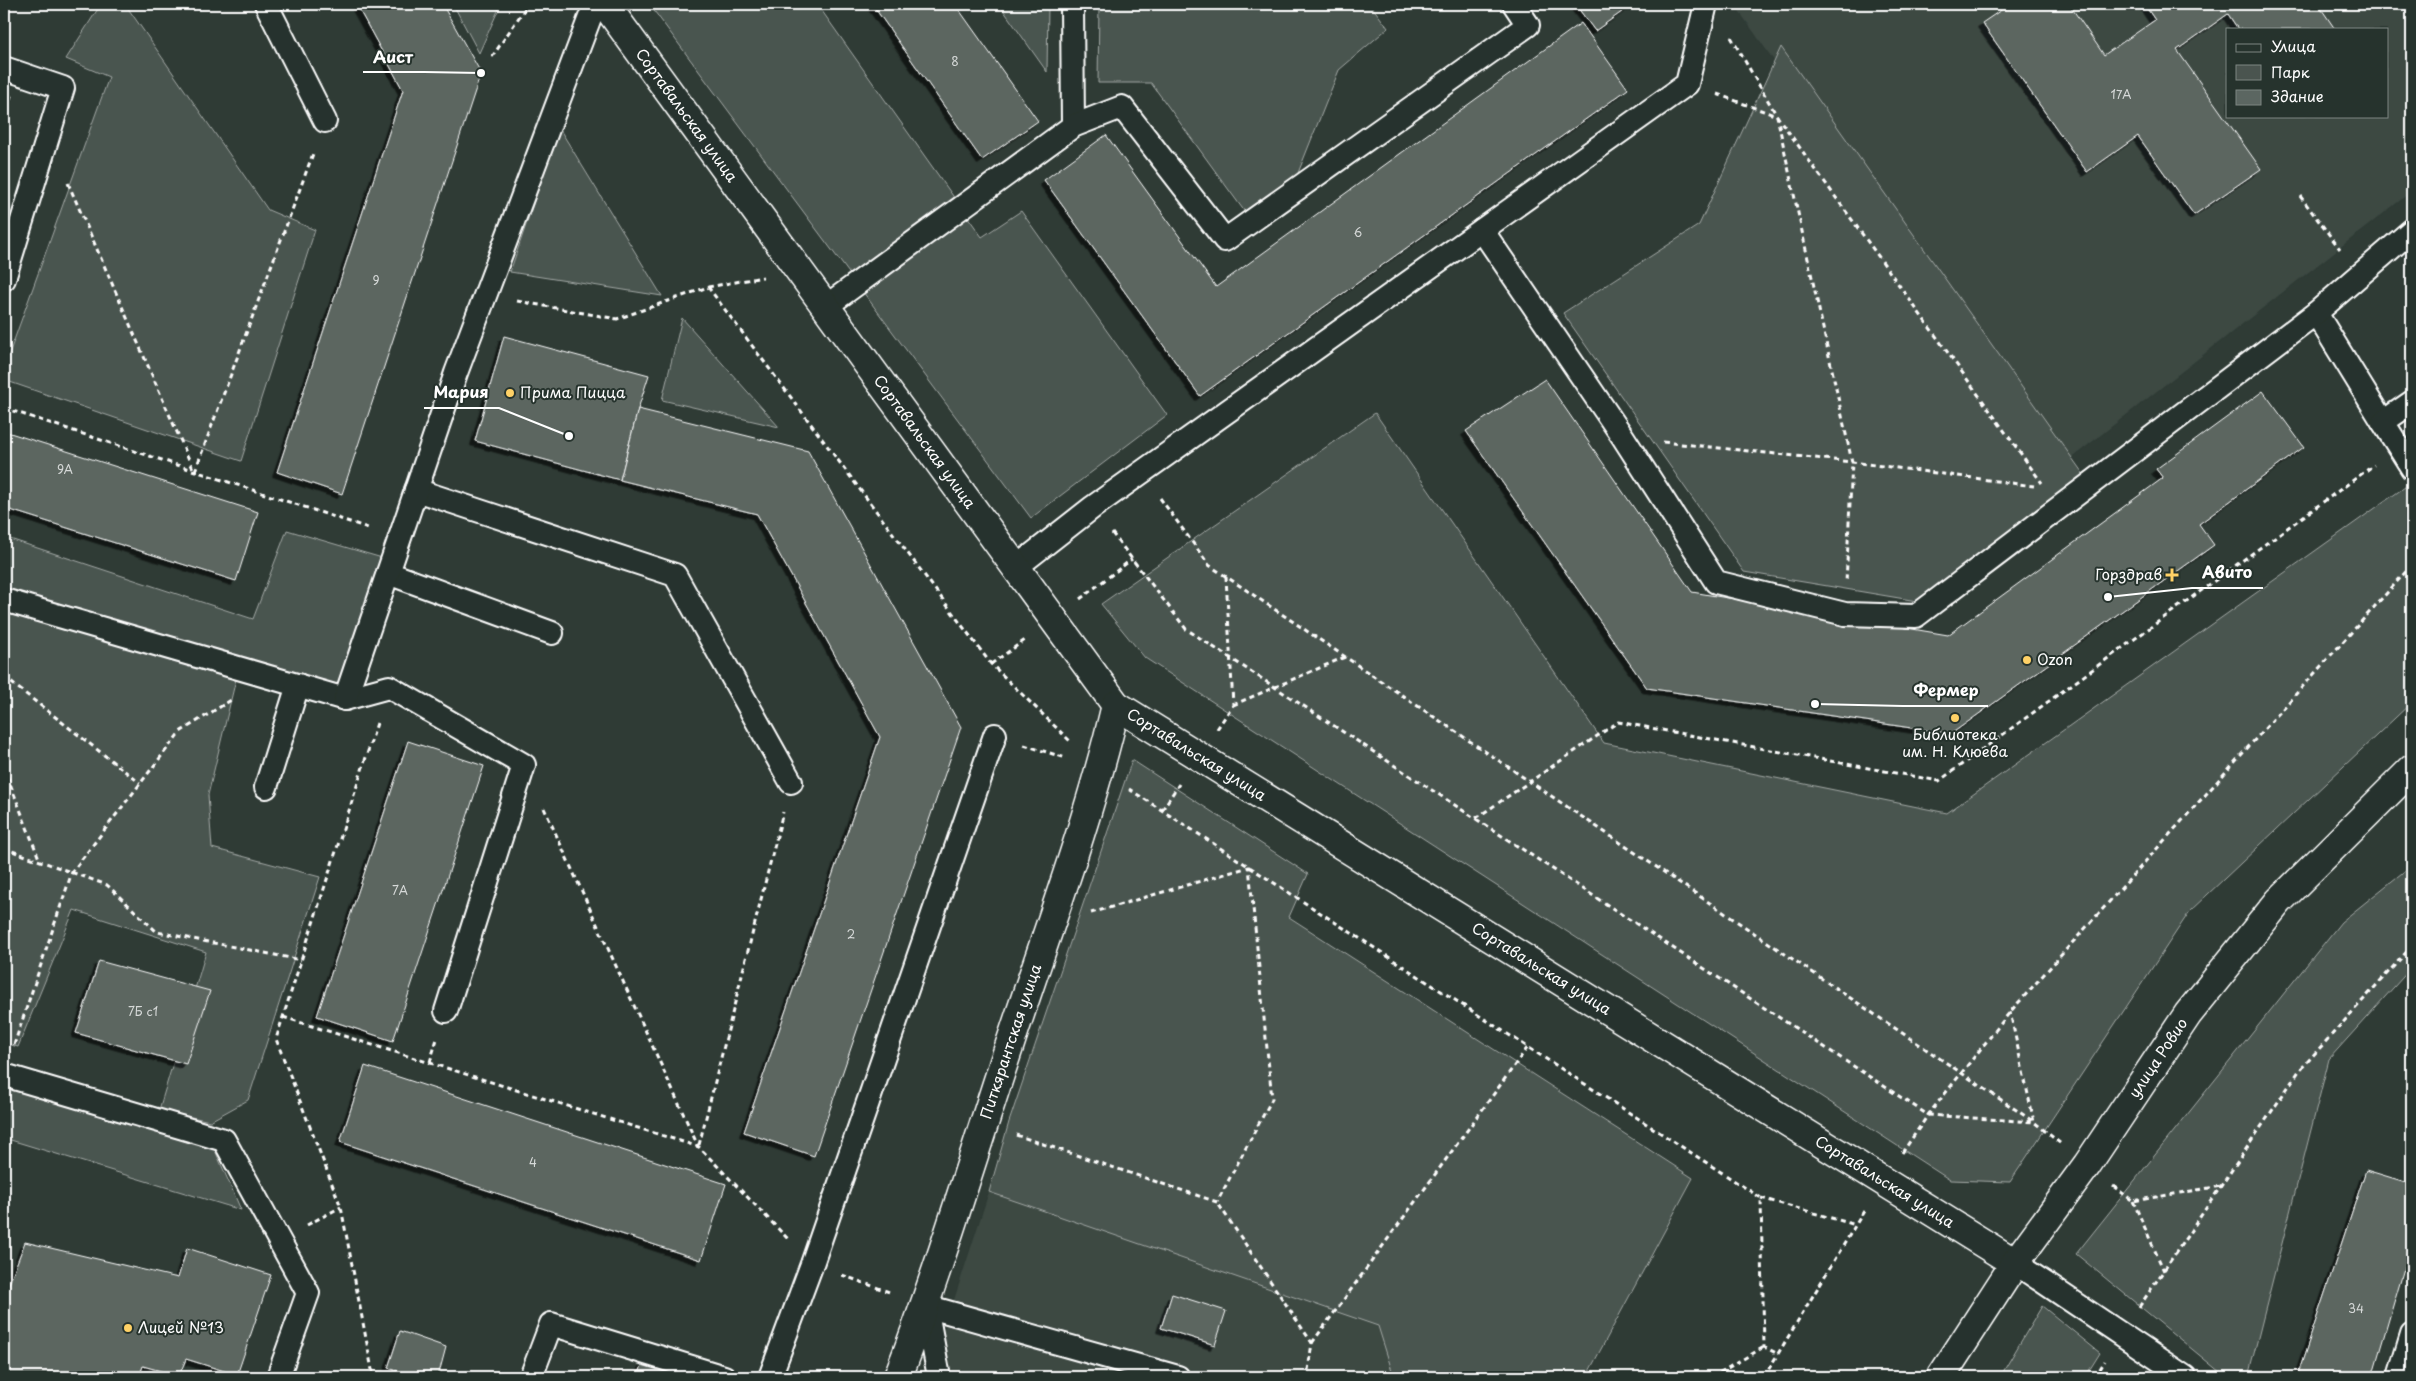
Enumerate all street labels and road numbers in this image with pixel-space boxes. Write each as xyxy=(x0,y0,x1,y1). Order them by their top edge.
street label: Сортавальская улица xyxy=(631,43,744,187)
street label: Сортавальская улица xyxy=(869,369,982,513)
street label: Сортавальская улица xyxy=(1123,701,1272,806)
street label: Сортавальская улица xyxy=(1468,916,1617,1020)
street label: Питкярантская улица xyxy=(973,960,1046,1122)
street label: улица Ровио xyxy=(2122,1013,2192,1102)
street label: Сортавальская улица xyxy=(1811,1129,1960,1233)

